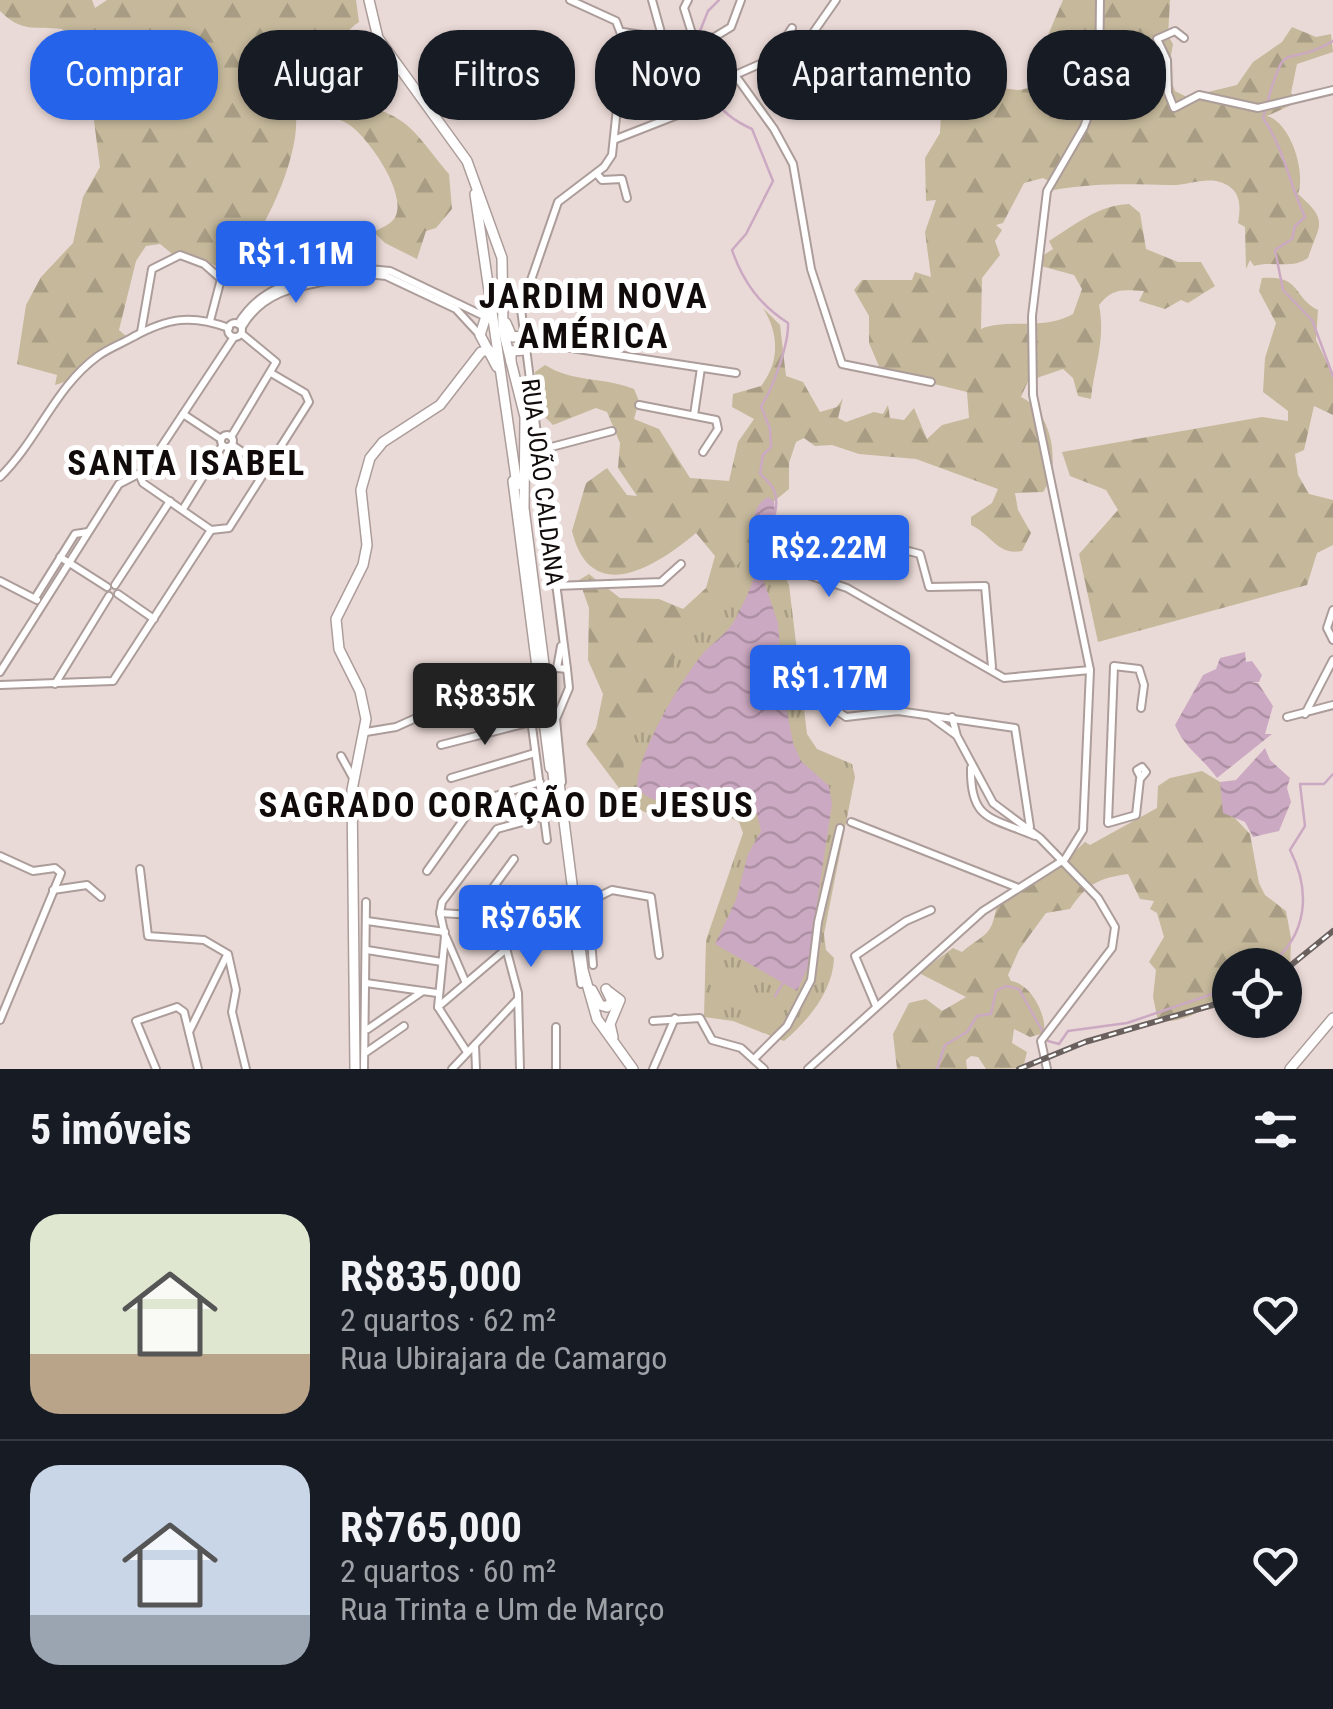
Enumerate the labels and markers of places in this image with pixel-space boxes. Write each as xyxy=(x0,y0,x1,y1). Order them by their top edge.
pin: R$1.11M xyxy=(204,221,388,306)
pin: R$2.22M xyxy=(737,515,921,600)
pin: R$1.17M xyxy=(738,645,922,730)
pin: R$835K xyxy=(404,663,566,748)
pin: R$765K xyxy=(450,885,612,970)

